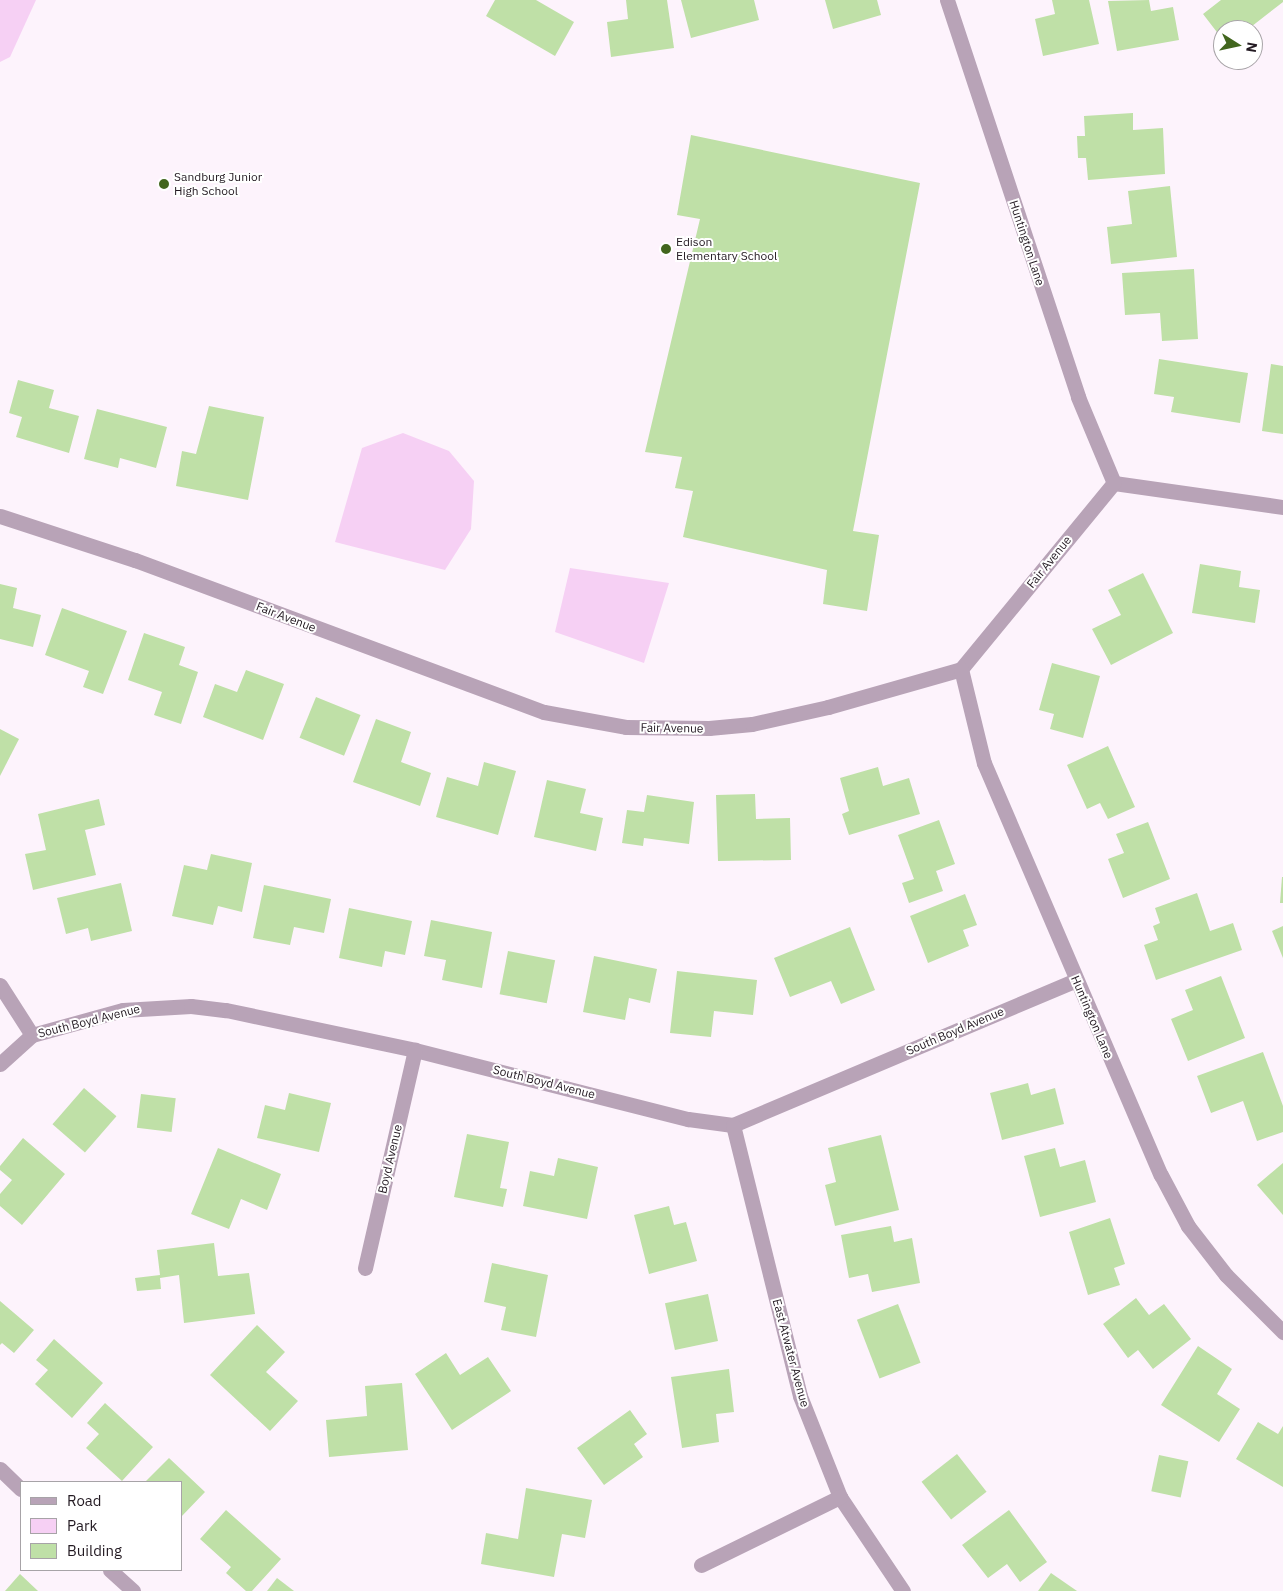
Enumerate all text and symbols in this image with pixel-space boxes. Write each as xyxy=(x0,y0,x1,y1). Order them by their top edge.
north arrow xyxy=(1213,20,1263,70)
text: N xyxy=(1242,41,1262,54)
place label: Sandburg Junior High School xyxy=(174,170,262,198)
marker: Sandburg Junior High School xyxy=(158,178,170,190)
street label: Huntington Lane xyxy=(1006,199,1048,287)
place label: Edison Elementary School xyxy=(676,235,777,263)
marker: Edison Elementary School xyxy=(660,243,672,255)
street label: Fair Avenue xyxy=(1024,533,1074,591)
street label: Fair Avenue xyxy=(254,599,318,635)
street label: Fair Avenue xyxy=(640,720,704,736)
street label: Huntington Lane xyxy=(1068,973,1116,1061)
street label: South Boyd Avenue xyxy=(36,1001,142,1041)
street label: South Boyd Avenue xyxy=(904,1004,1006,1058)
street label: South Boyd Avenue xyxy=(491,1062,597,1102)
street label: Boyd Avenue xyxy=(375,1123,405,1195)
street label: East Atwater Avenue xyxy=(770,1297,812,1409)
legend xyxy=(20,1481,182,1571)
text: Road xyxy=(67,1491,102,1510)
text: Park xyxy=(67,1516,97,1535)
text: Building xyxy=(67,1541,122,1560)

